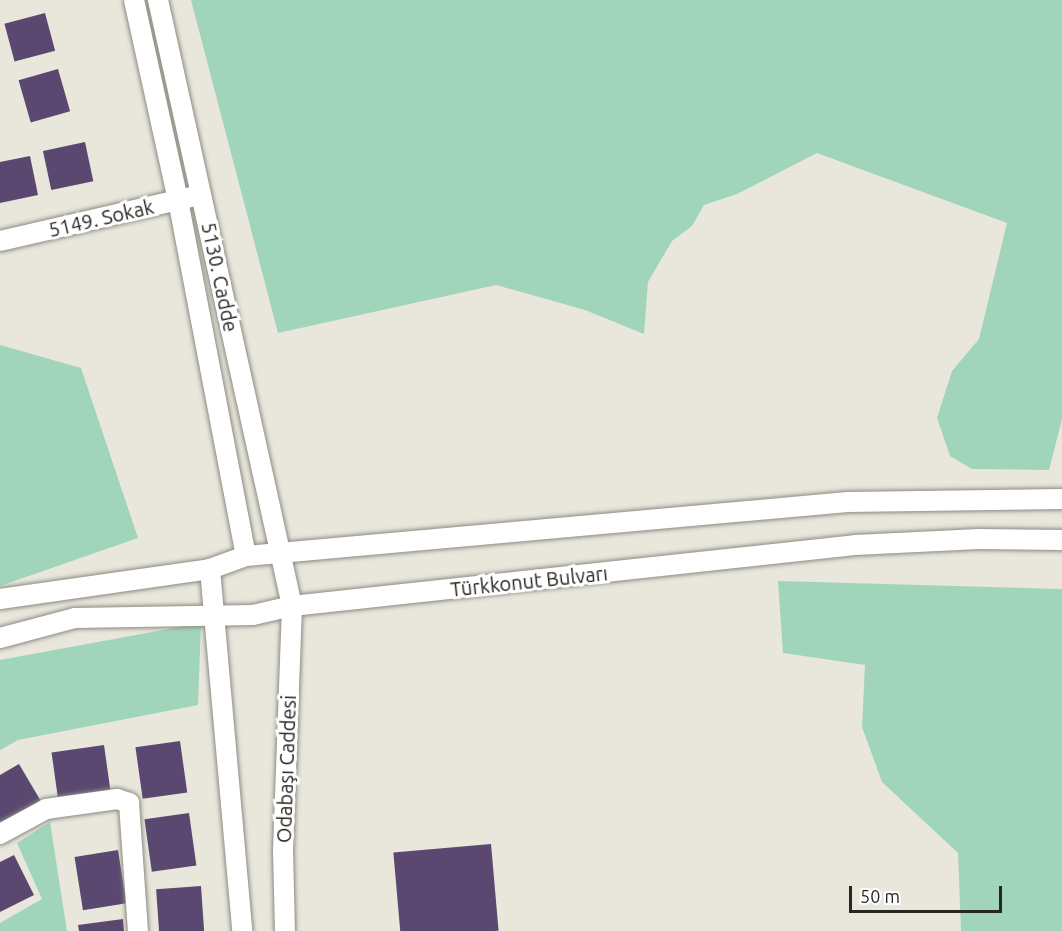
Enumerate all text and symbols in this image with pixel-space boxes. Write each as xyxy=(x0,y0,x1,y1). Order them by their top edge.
street label: 5149. Sokak xyxy=(46,194,156,242)
street label: 5130. Cadde xyxy=(197,220,243,334)
street label: Türkkonut Bulvarı xyxy=(449,561,609,601)
street label: Odabaşı Caddesi xyxy=(271,695,301,843)
scale bar xyxy=(852,874,1005,912)
text: 50 m xyxy=(860,886,900,906)

